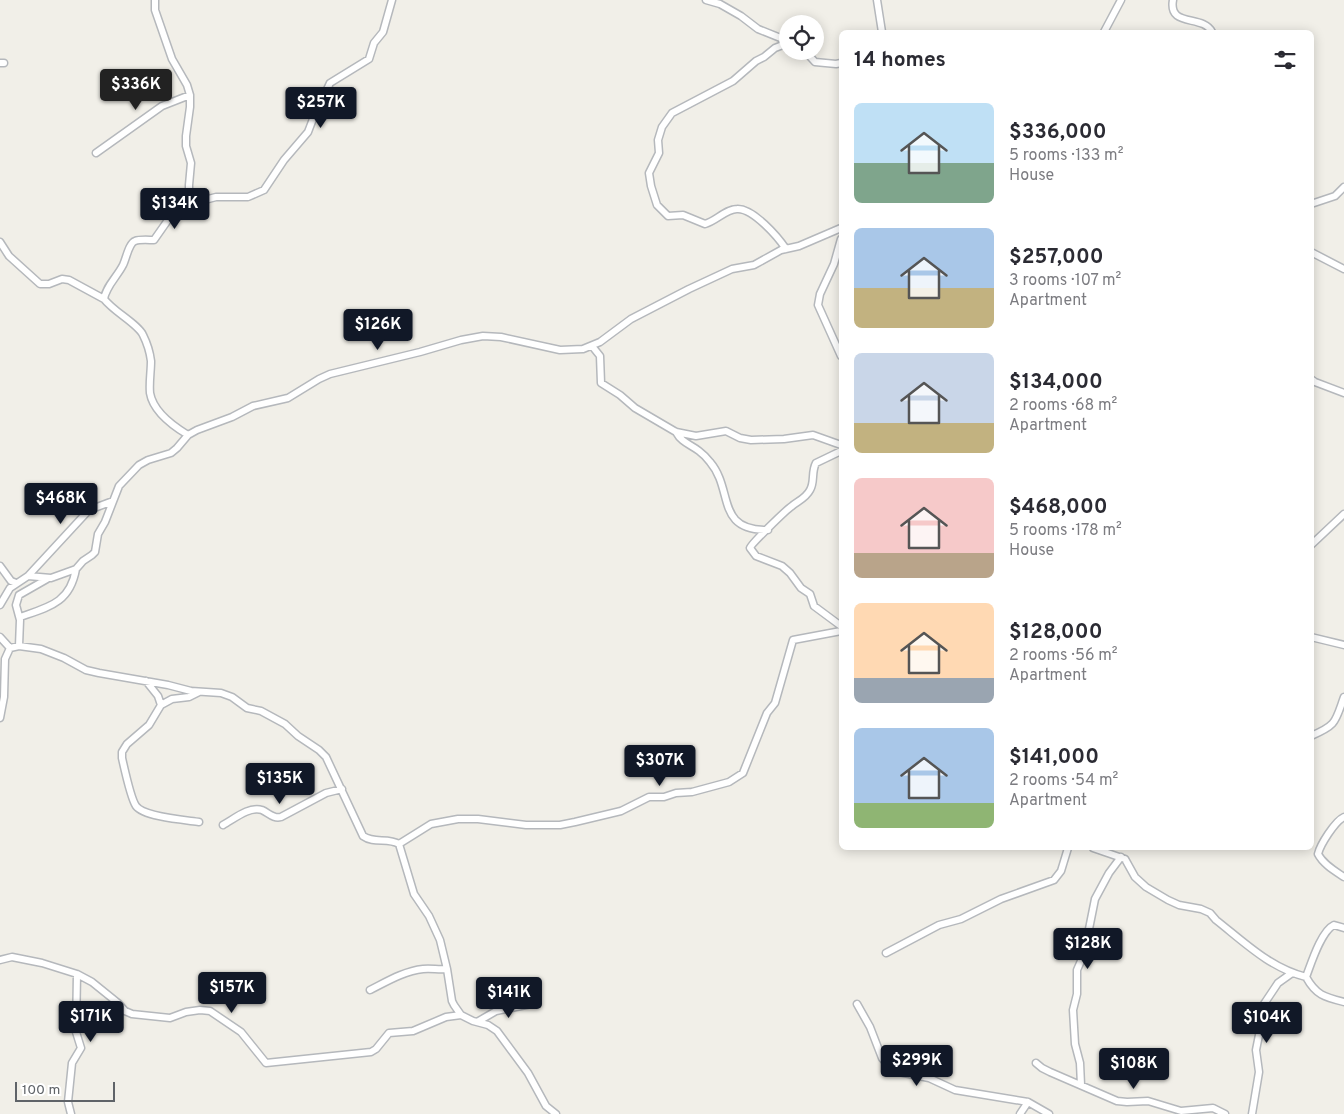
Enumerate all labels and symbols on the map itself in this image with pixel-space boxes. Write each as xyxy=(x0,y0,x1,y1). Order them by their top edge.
pin: $336K xyxy=(101,68,171,111)
pin: $257K xyxy=(286,86,356,129)
pin: $134K xyxy=(140,188,210,230)
pin: $126K xyxy=(343,308,413,351)
pin: $468K xyxy=(26,482,96,525)
pin: $307K xyxy=(625,744,695,787)
pin: $135K xyxy=(245,762,315,805)
pin: $128K xyxy=(1053,928,1123,970)
pin: $157K xyxy=(197,972,267,1014)
pin: $141K xyxy=(474,976,544,1019)
pin: $171K xyxy=(56,1000,126,1043)
pin: $104K xyxy=(1232,1002,1302,1044)
pin: $299K xyxy=(882,1044,952,1087)
pin: $108K xyxy=(1099,1048,1169,1090)
scale bar xyxy=(15,1079,115,1102)

